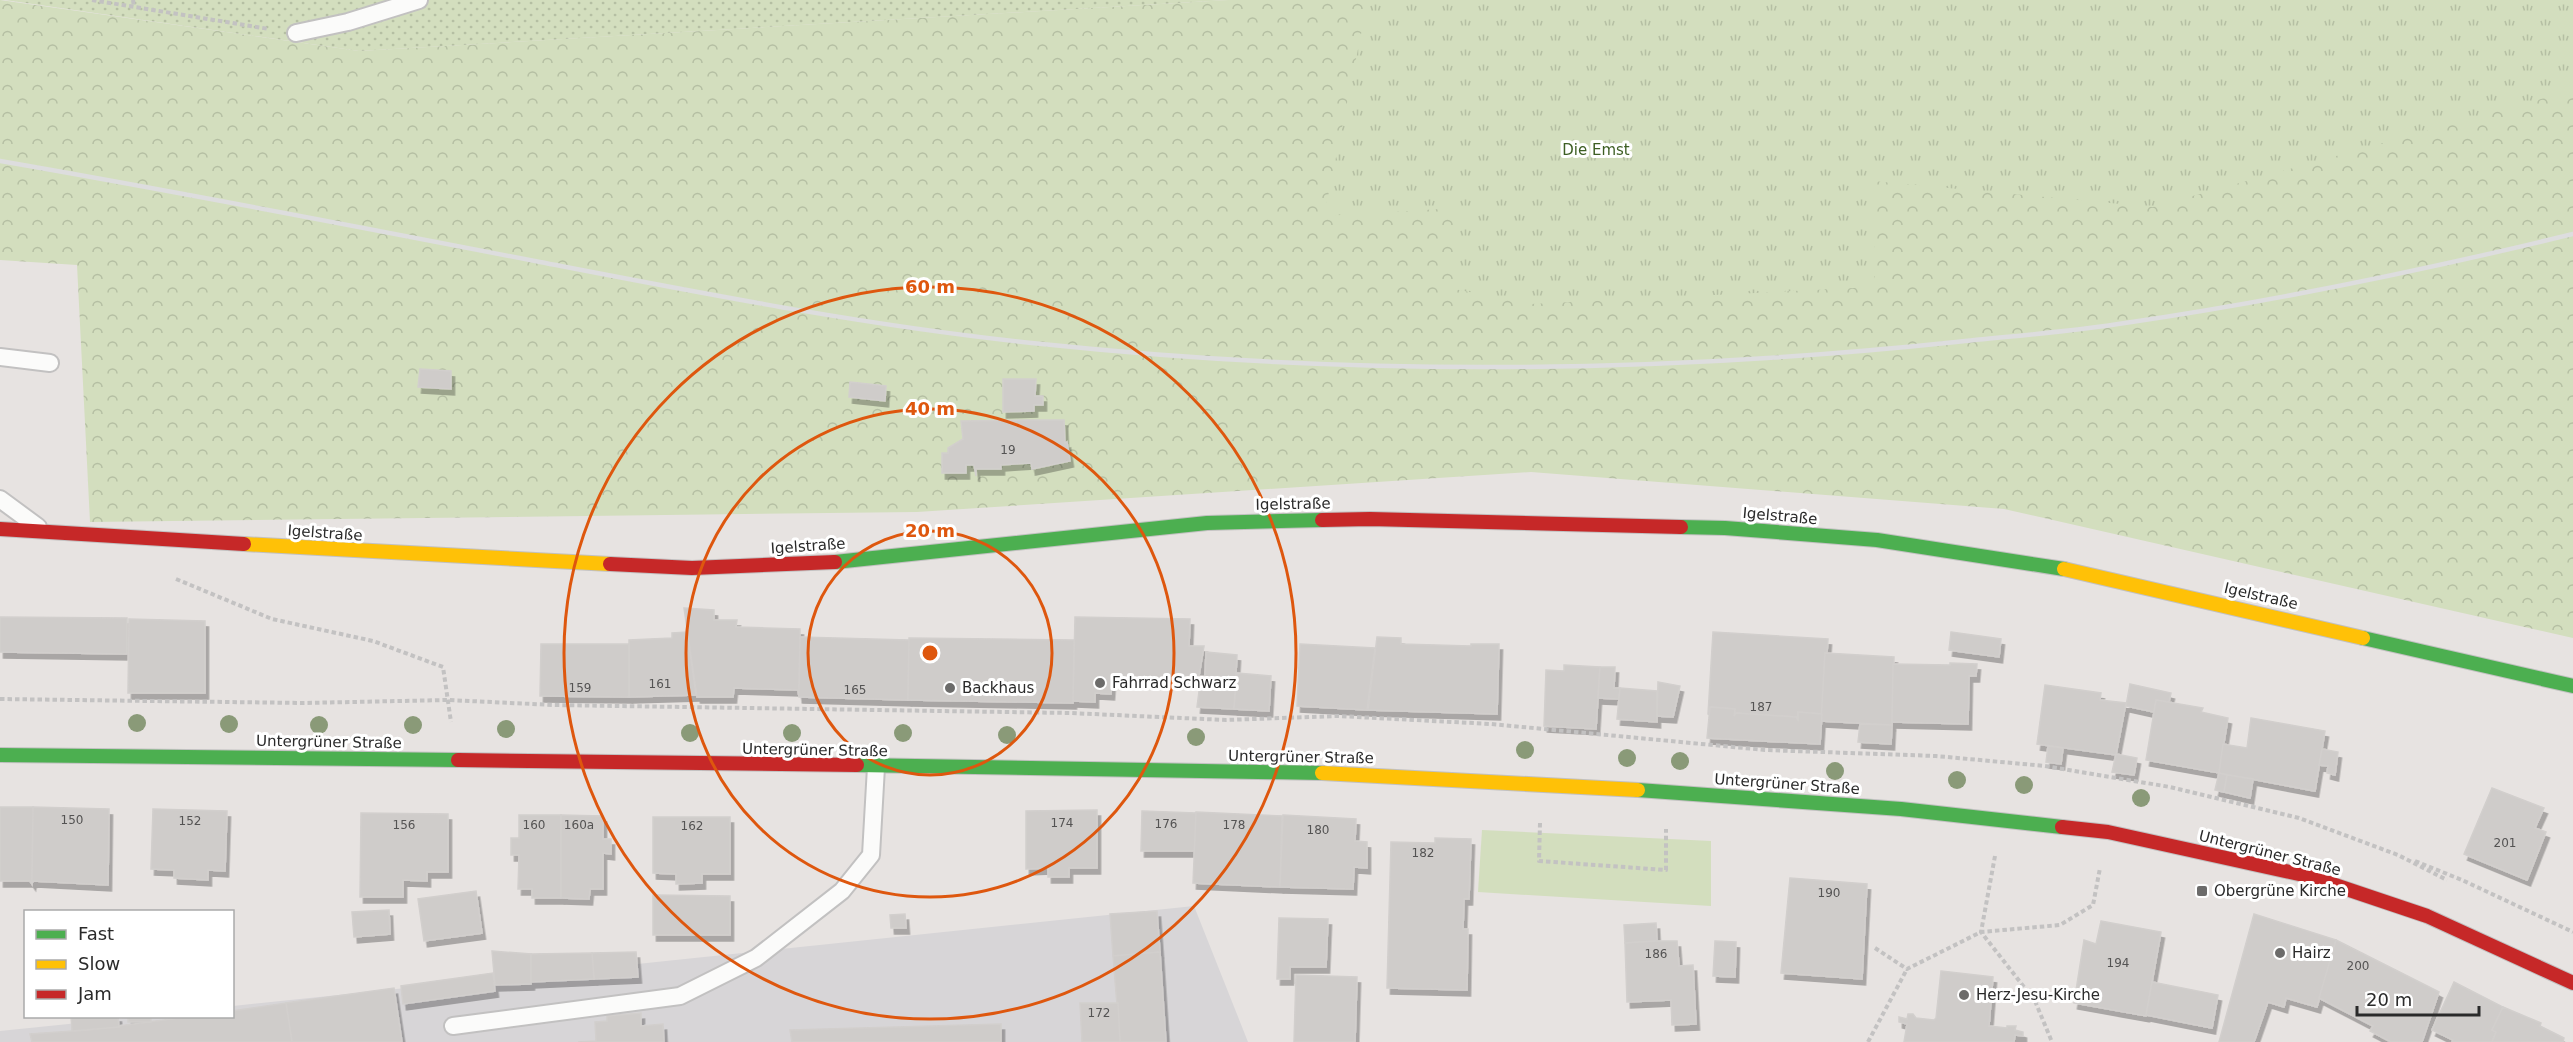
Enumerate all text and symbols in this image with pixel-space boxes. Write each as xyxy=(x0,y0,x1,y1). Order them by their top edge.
park label: Die Emst xyxy=(1562,141,1630,159)
text: 60 m xyxy=(905,276,955,297)
text: 40 m xyxy=(905,398,955,419)
house number: 19 xyxy=(1000,443,1016,457)
street label: Igelstraße xyxy=(1255,494,1331,514)
street label: Igelstraße xyxy=(1742,504,1818,528)
text: 20 m xyxy=(905,520,955,541)
street label: Igelstraße xyxy=(287,521,363,545)
street label: Igelstraße xyxy=(770,534,846,558)
street label: Igelstraße xyxy=(2222,579,2300,613)
centre of rings xyxy=(920,643,940,663)
place label: Fahrrad Schwarz xyxy=(1112,674,1236,692)
marker: Fahrrad Schwarz xyxy=(1093,676,1107,690)
house number: 161 xyxy=(649,677,671,691)
place label: Backhaus xyxy=(962,679,1035,697)
house number: 159 xyxy=(569,681,591,695)
marker: Backhaus xyxy=(943,681,957,695)
house number: 165 xyxy=(844,683,866,697)
house number: 187 xyxy=(1750,700,1772,714)
street label: Untergrüner Straße xyxy=(256,732,402,752)
street label: Untergrüner Straße xyxy=(742,740,888,760)
street label: Untergrüner Straße xyxy=(1228,747,1374,767)
street label: Untergrüner Straße xyxy=(1714,770,1860,798)
house number: 150 xyxy=(61,813,83,827)
house number: 152 xyxy=(179,814,201,828)
house number: 174 xyxy=(1051,816,1073,830)
house number: 176 xyxy=(1155,817,1177,831)
house number: 156 xyxy=(393,818,415,832)
house number: 160 xyxy=(523,818,545,832)
house number: 160a xyxy=(564,818,594,832)
house number: 178 xyxy=(1223,818,1245,832)
house number: 162 xyxy=(681,819,703,833)
house number: 180 xyxy=(1307,823,1329,837)
street label: Untergrüner Straße xyxy=(2197,827,2343,879)
house number: 201 xyxy=(2494,836,2516,850)
house number: 182 xyxy=(1412,846,1434,860)
place label: Obergrüne Kirche xyxy=(2214,882,2346,900)
marker: Obergrüne Kirche xyxy=(2195,884,2209,898)
house number: 190 xyxy=(1818,886,1840,900)
legend xyxy=(24,910,234,1018)
text: Fast xyxy=(78,923,114,944)
place label: Hairz xyxy=(2292,944,2331,962)
marker: Hairz xyxy=(2273,946,2287,960)
house number: 186 xyxy=(1645,947,1667,961)
text: Slow xyxy=(78,953,120,974)
house number: 194 xyxy=(2107,956,2129,970)
house number: 200 xyxy=(2347,959,2369,973)
scale bar xyxy=(2357,979,2478,1017)
text: Jam xyxy=(77,983,112,1004)
place label: Herz-Jesu-Kirche xyxy=(1976,986,2100,1004)
marker: Herz-Jesu-Kirche xyxy=(1957,988,1971,1002)
text: 20 m xyxy=(2366,989,2412,1010)
house number: 172 xyxy=(1088,1006,1110,1020)

